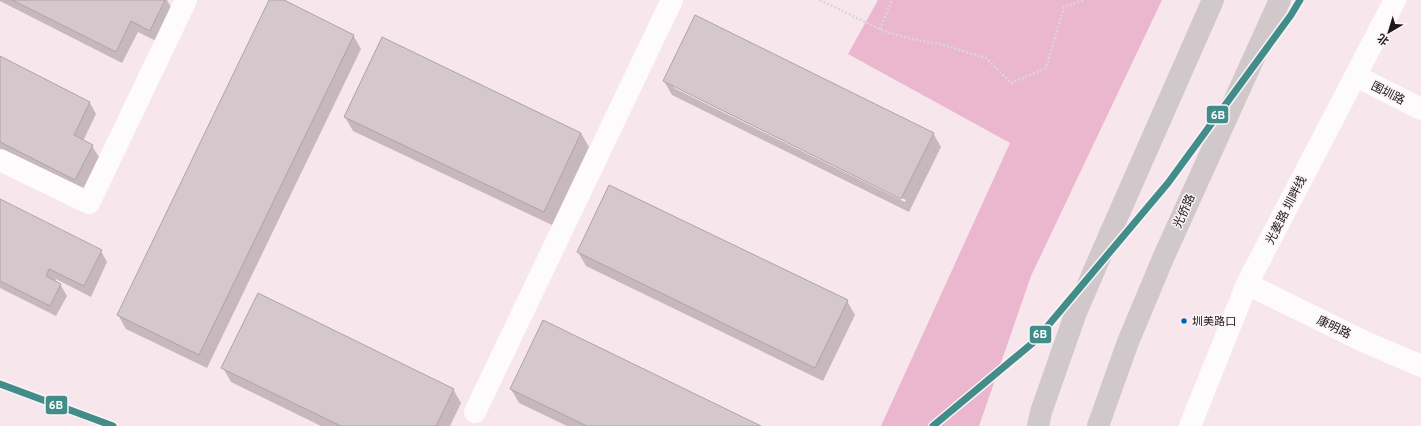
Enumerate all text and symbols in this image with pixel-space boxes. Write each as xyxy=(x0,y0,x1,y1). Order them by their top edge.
north arrow xyxy=(1369,12,1409,52)
text: 北 xyxy=(1375,30,1392,48)
street label: 围圳路 xyxy=(1368,79,1407,109)
line badge: 6B xyxy=(1206,105,1229,124)
text: 6B xyxy=(1211,109,1225,123)
street label: 光姜路 圳畔线 xyxy=(1263,173,1311,247)
street label: 光侨路 xyxy=(1170,192,1200,231)
street label: 康明路 xyxy=(1314,313,1353,343)
place label: 圳美路口 xyxy=(1192,315,1236,329)
marker: 圳美路口 xyxy=(1179,316,1189,326)
line badge: 6B xyxy=(1029,325,1052,344)
text: 6B xyxy=(1033,328,1047,342)
line badge: 6B xyxy=(45,395,68,415)
text: 6B xyxy=(49,399,63,413)

